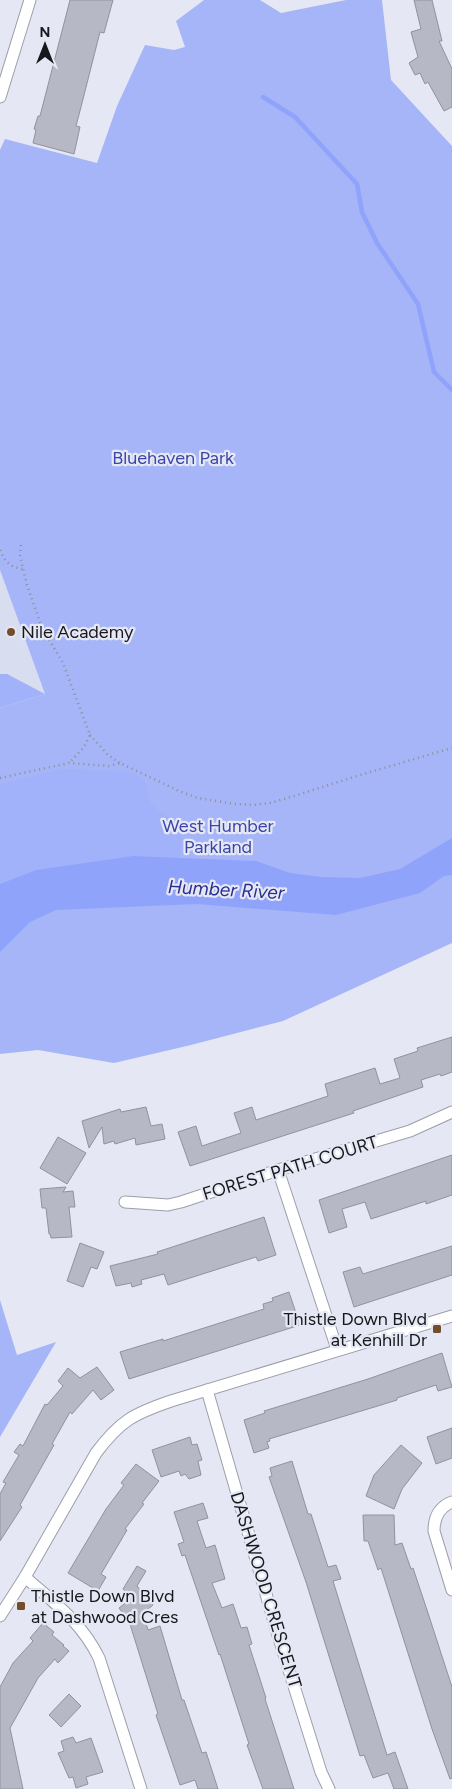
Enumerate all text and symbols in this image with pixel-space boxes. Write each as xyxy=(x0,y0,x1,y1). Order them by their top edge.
north arrow xyxy=(20,20,70,70)
text: N xyxy=(40,24,50,41)
park label: Bluehaven Park xyxy=(112,447,234,469)
place label: Nile Academy xyxy=(21,621,134,643)
marker: Nile Academy xyxy=(5,626,17,638)
park label: West Humber Parkland xyxy=(162,815,274,858)
water label: Humber River xyxy=(167,875,285,904)
street label: FOREST PATH COURT xyxy=(200,1131,380,1205)
place label: Thistle Down Blvd at Kenhill Dr xyxy=(284,1308,427,1351)
marker: Thistle Down Blvd at Kenhill Dr xyxy=(431,1323,443,1335)
street label: DASHWOOD CRESCENT xyxy=(226,1489,306,1691)
place label: Thistle Down Blvd at Dashwood Cres xyxy=(31,1585,178,1628)
marker: Thistle Down Blvd at Dashwood Cres xyxy=(15,1600,27,1612)

